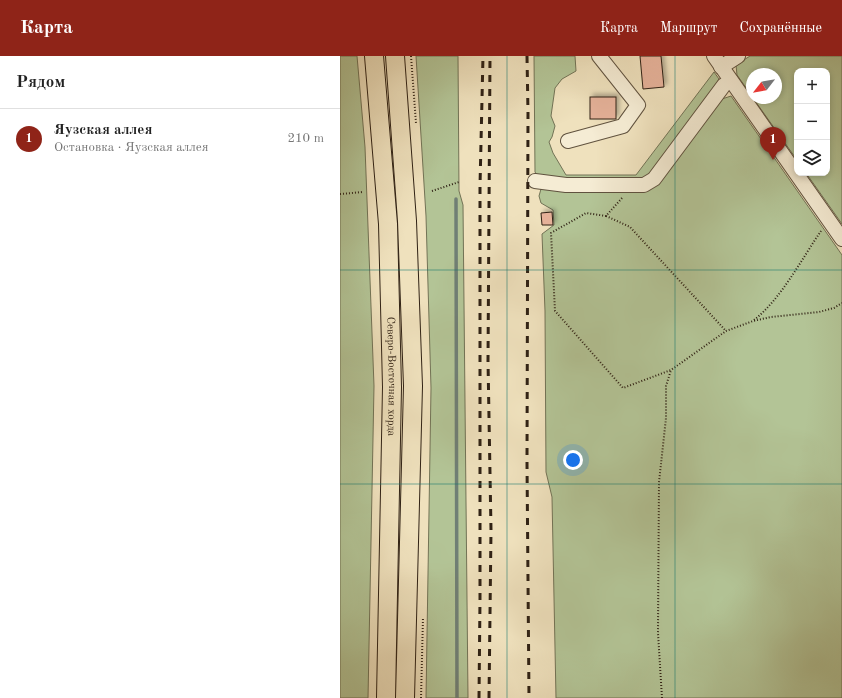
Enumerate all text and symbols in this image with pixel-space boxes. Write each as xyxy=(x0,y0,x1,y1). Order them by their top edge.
text: Карта xyxy=(20,19,73,38)
text: Карта xyxy=(600,21,638,35)
text: Маршрут xyxy=(660,21,717,35)
text: Сохранённые xyxy=(739,21,822,35)
north arrow xyxy=(746,68,782,104)
map controls xyxy=(794,68,830,176)
button: + xyxy=(794,68,830,104)
text: Рядом xyxy=(16,74,65,91)
button: − xyxy=(794,104,830,140)
text: Яузская аллея xyxy=(54,123,152,138)
pin: 1 xyxy=(760,127,786,160)
text: 1 xyxy=(25,132,33,145)
text: 210 m xyxy=(287,132,324,145)
button: layers xyxy=(794,140,830,176)
text: Остановка · Яузская аллея xyxy=(54,141,209,154)
street label: Северо-Восточная хорда xyxy=(385,316,398,437)
your location xyxy=(563,450,583,470)

